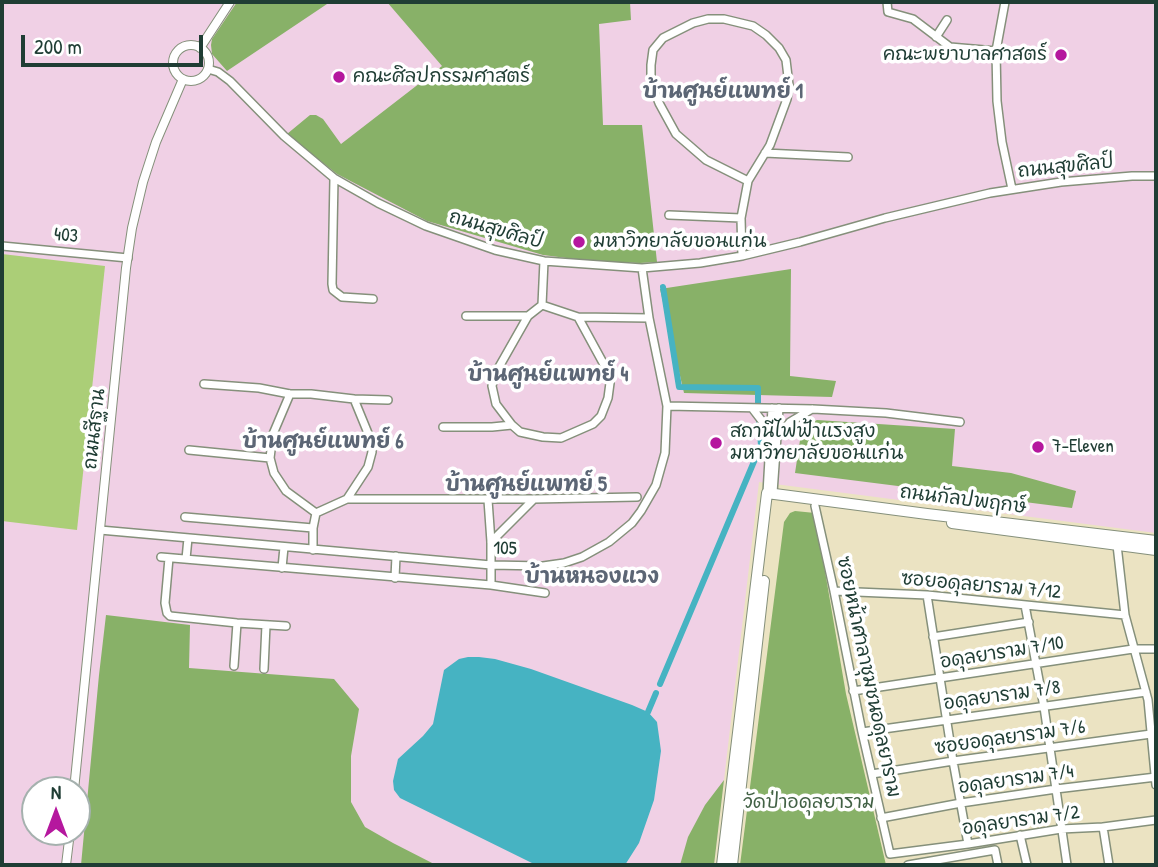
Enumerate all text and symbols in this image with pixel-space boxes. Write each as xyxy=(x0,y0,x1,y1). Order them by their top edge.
scale bar xyxy=(24,21,206,65)
text: 200 m xyxy=(34,32,82,61)
place label: คณะพยาบาลศาสตร์ xyxy=(883,44,1047,66)
marker: คณะพยาบาลศาสตร์ xyxy=(1053,47,1069,63)
place label: คณะศิลปกรรมศาสตร์ xyxy=(353,66,530,88)
marker: คณะศิลปกรรมศาสตร์ xyxy=(331,69,347,85)
district label: บ้านศูนย์แพทย์ 1 xyxy=(643,79,803,105)
street label: ถนนสุขศิลป์ xyxy=(1017,151,1115,183)
street label: ถนนสุขศิลป์ xyxy=(446,206,546,254)
street label: 403 xyxy=(53,224,79,248)
place label: มหาวิทยาลัยขอนแก่น xyxy=(593,231,766,253)
marker: มหาวิทยาลัยขอนแก่น xyxy=(571,234,587,250)
district label: บ้านศูนย์แพทย์ 4 xyxy=(468,362,628,388)
street label: ถนนสีฐาน xyxy=(79,387,111,471)
place label: สถานีไฟฟ้าแรงสูง มหาวิทยาลัยขอนแก่น xyxy=(730,421,903,465)
district label: บ้านศูนย์แพทย์ 6 xyxy=(242,429,404,455)
marker: สถานีไฟฟ้าแรงสูง มหาวิทยาลัยขอนแก่น xyxy=(708,435,724,451)
place label: 7-Eleven xyxy=(1052,436,1114,458)
marker: 7-Eleven xyxy=(1030,439,1046,455)
district label: บ้านศูนย์แพทย์ 5 xyxy=(445,472,607,498)
street label: ถนนกัลปพฤกษ์ xyxy=(898,481,1028,519)
street label: 105 xyxy=(493,537,517,561)
street label: ซอยหน้าศาลาชุมชนอดุลยาราม xyxy=(831,554,905,800)
district label: บ้านหนองแวง xyxy=(525,564,659,590)
street label: ซอยอดุลยาราม 7/12 xyxy=(900,568,1062,604)
street label: อดุลยาราม 7/10 xyxy=(939,632,1065,674)
street label: อดุลยาราม 7/8 xyxy=(942,677,1062,715)
street label: ซอยอดุลยาราม 7/6 xyxy=(933,716,1087,760)
street label: อดุลยาราม 7/4 xyxy=(957,761,1075,799)
north arrow xyxy=(21,776,91,846)
text: N xyxy=(51,779,61,805)
park label: วัดป่าอดุลยาราม xyxy=(743,792,875,814)
street label: อดุลยาราม 7/2 xyxy=(961,801,1081,841)

